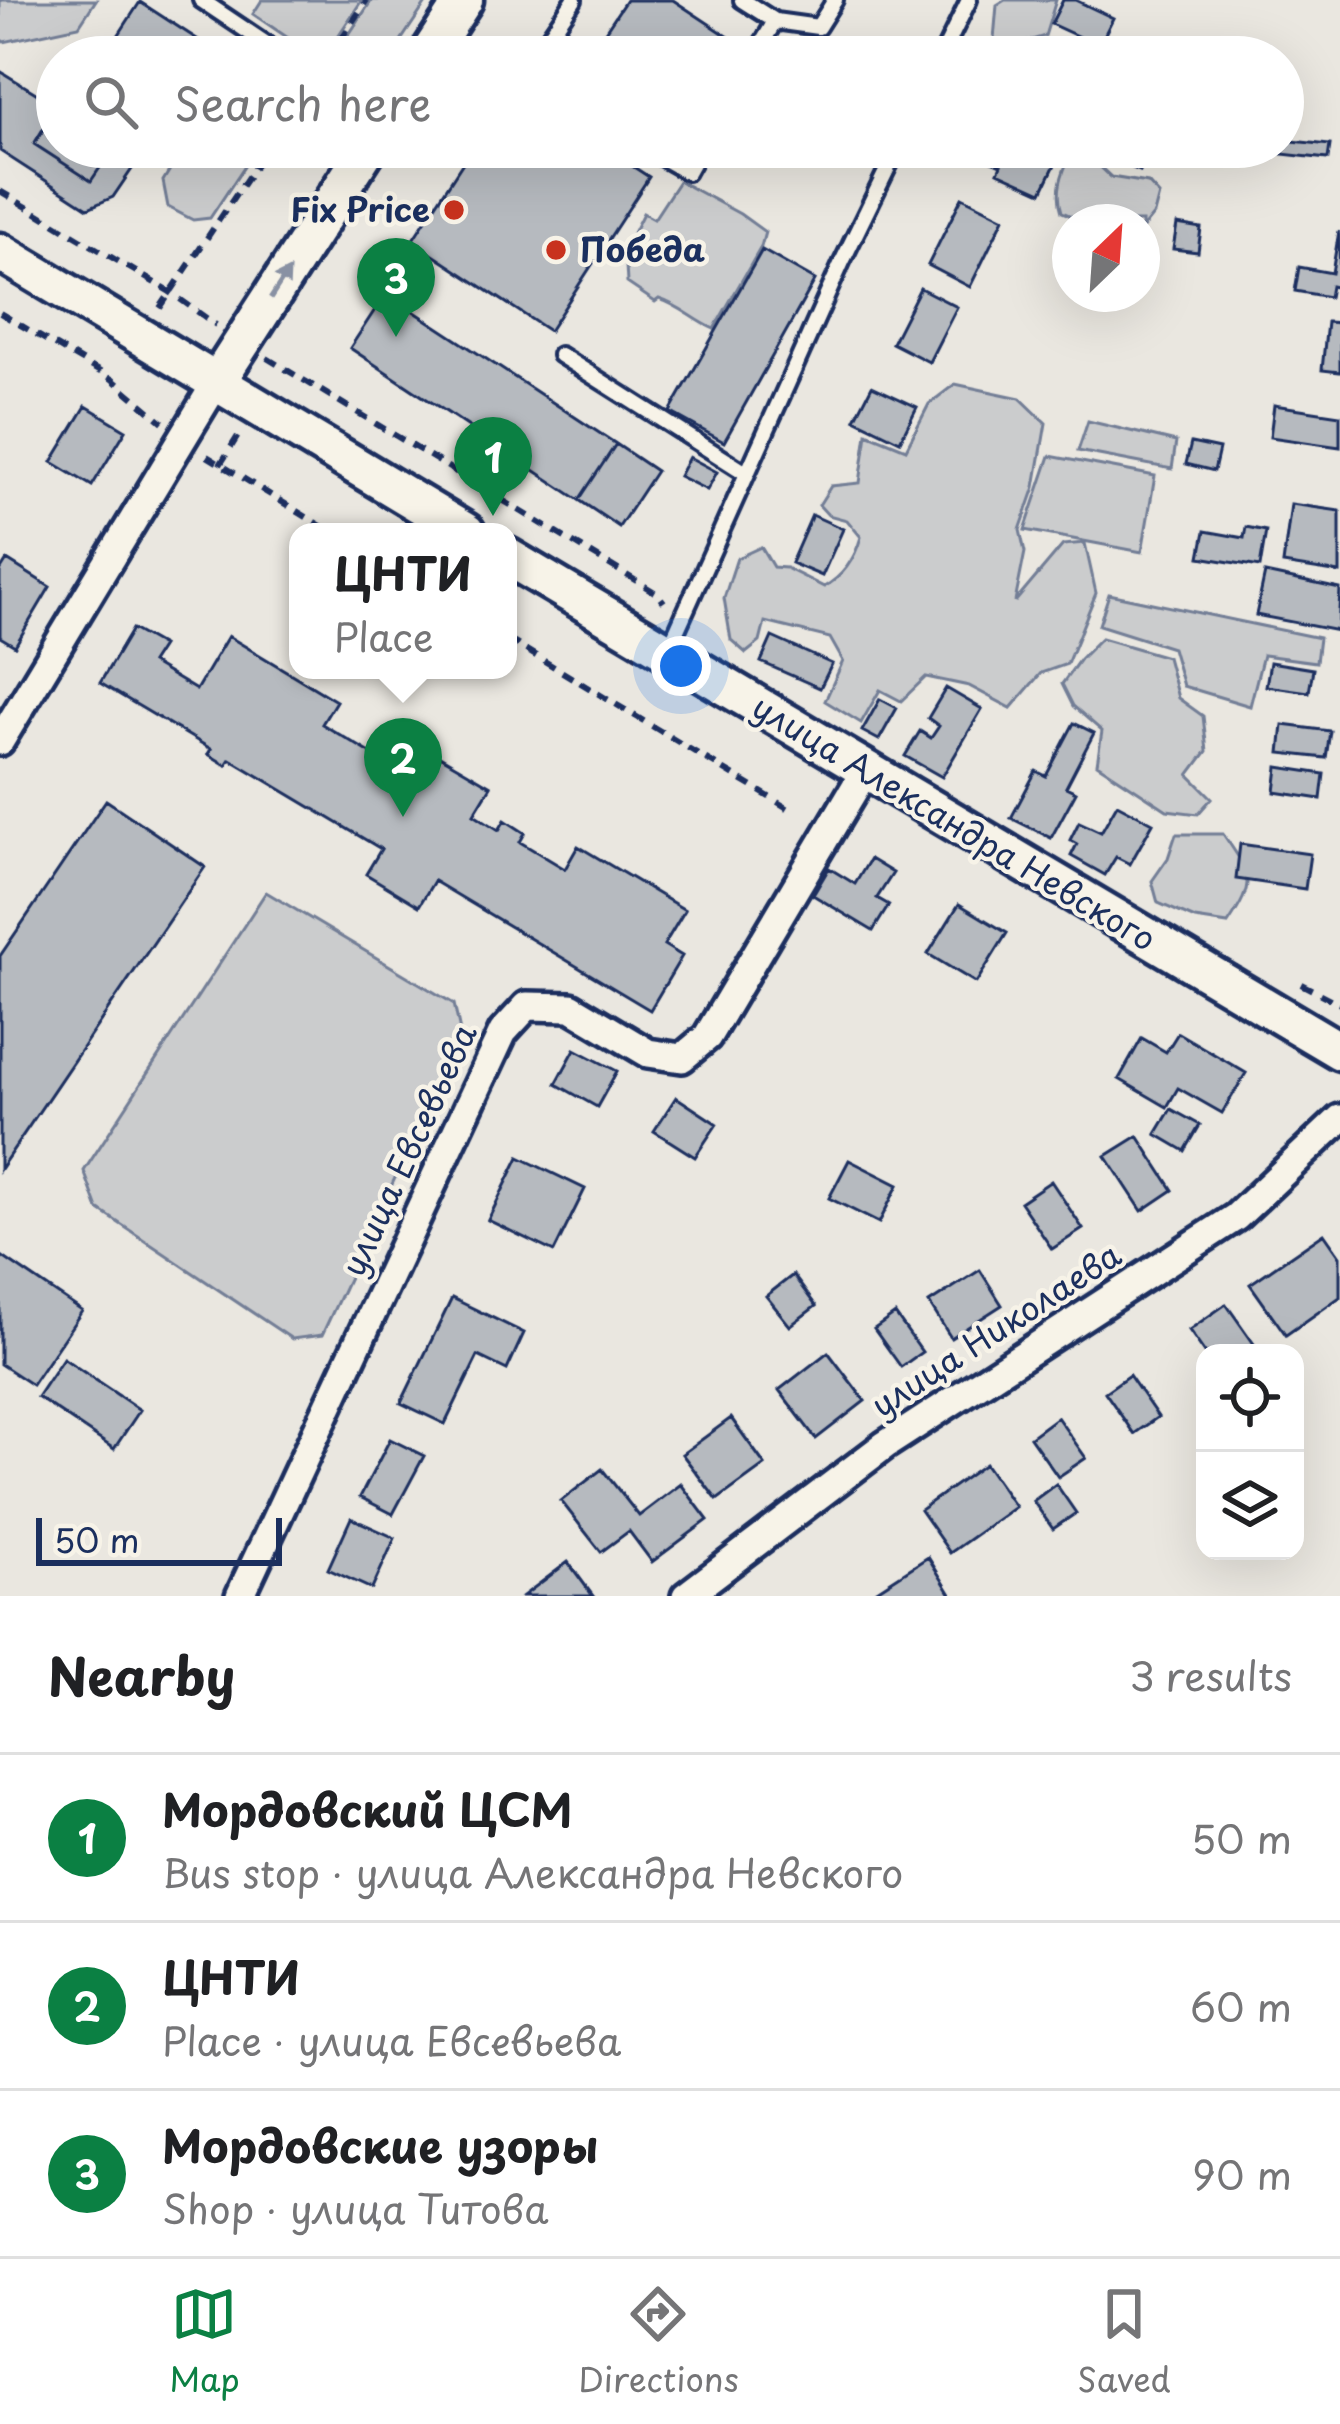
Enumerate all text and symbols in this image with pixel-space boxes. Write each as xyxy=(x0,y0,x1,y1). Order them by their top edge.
search box xyxy=(36,36,1304,168)
text: Search here xyxy=(174,68,431,136)
icon: search xyxy=(78,69,144,135)
place label: Fix Price xyxy=(291,183,430,233)
marker: Fix Price xyxy=(441,197,467,223)
north arrow xyxy=(1052,204,1160,312)
place label: Победа xyxy=(580,223,706,273)
marker: Победа xyxy=(543,237,569,263)
pin: 3 xyxy=(357,238,435,337)
one-way arrow xyxy=(268,268,290,301)
pin: 1 xyxy=(454,417,532,516)
popup xyxy=(289,523,517,679)
text: ЦНТИ xyxy=(334,538,472,606)
text: Place xyxy=(334,606,433,665)
your location xyxy=(651,636,711,696)
street label: улица Александра Невского xyxy=(744,681,1166,962)
pin: 2 xyxy=(364,718,442,817)
street label: улица Евсевьева xyxy=(327,1014,488,1284)
street label: улица Николаева xyxy=(860,1228,1130,1428)
map controls xyxy=(1196,1344,1304,1560)
button: locate xyxy=(1196,1344,1304,1452)
button: layers xyxy=(1196,1452,1304,1560)
scale bar xyxy=(36,1512,282,1565)
text: 50 m xyxy=(54,1514,140,1564)
text: Nearby xyxy=(48,1636,235,1713)
text: 3 results xyxy=(1129,1645,1292,1704)
text: Мордовский ЦСМ xyxy=(162,1774,573,1842)
text: 1 xyxy=(78,1808,96,1867)
text: 50 m xyxy=(1191,1808,1292,1867)
text: Bus stop · улица Александра Невского xyxy=(162,1842,903,1901)
text: ЦНТИ xyxy=(162,1942,300,2010)
text: 2 xyxy=(73,1976,101,2035)
text: 60 m xyxy=(1190,1976,1292,2035)
text: Place · улица Евсевьева xyxy=(162,2010,621,2069)
text: Мордовские узоры xyxy=(162,2110,598,2178)
text: 3 xyxy=(74,2144,100,2203)
text: 90 m xyxy=(1192,2144,1292,2203)
text: Shop · улица Титова xyxy=(162,2178,548,2237)
tab: Map xyxy=(169,2281,240,2403)
tab: Directions xyxy=(578,2281,739,2403)
tab: Saved xyxy=(1077,2281,1171,2403)

